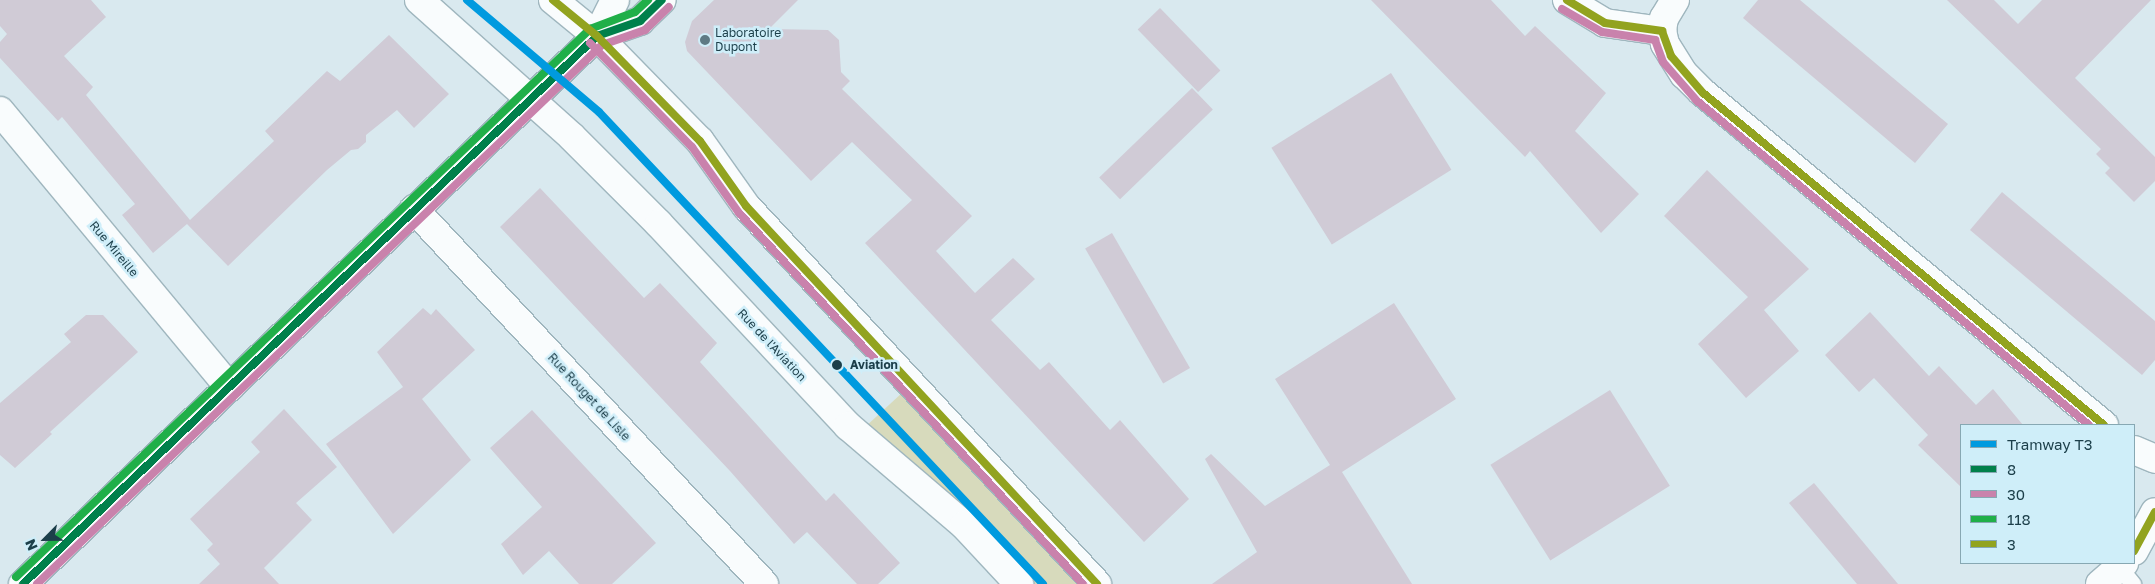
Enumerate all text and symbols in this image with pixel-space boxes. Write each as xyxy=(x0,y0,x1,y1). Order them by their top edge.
place label: Laboratoire Dupont xyxy=(715,26,781,54)
marker: Laboratoire Dupont xyxy=(699,34,711,46)
street label: Rue Mireille xyxy=(87,218,141,280)
street label: Rue de l'Aviation xyxy=(735,306,809,384)
street label: Rue Rouget de Lisle xyxy=(545,350,633,444)
marker: Aviation xyxy=(828,356,846,374)
place label: Aviation xyxy=(850,358,898,372)
legend xyxy=(1960,424,2135,564)
text: Tramway T3 xyxy=(2007,435,2093,453)
text: 8 xyxy=(2007,460,2016,478)
text: 30 xyxy=(2007,485,2025,503)
text: 118 xyxy=(2007,510,2031,528)
north arrow xyxy=(20,514,70,564)
text: 3 xyxy=(2007,535,2016,553)
text: N xyxy=(21,537,41,553)

